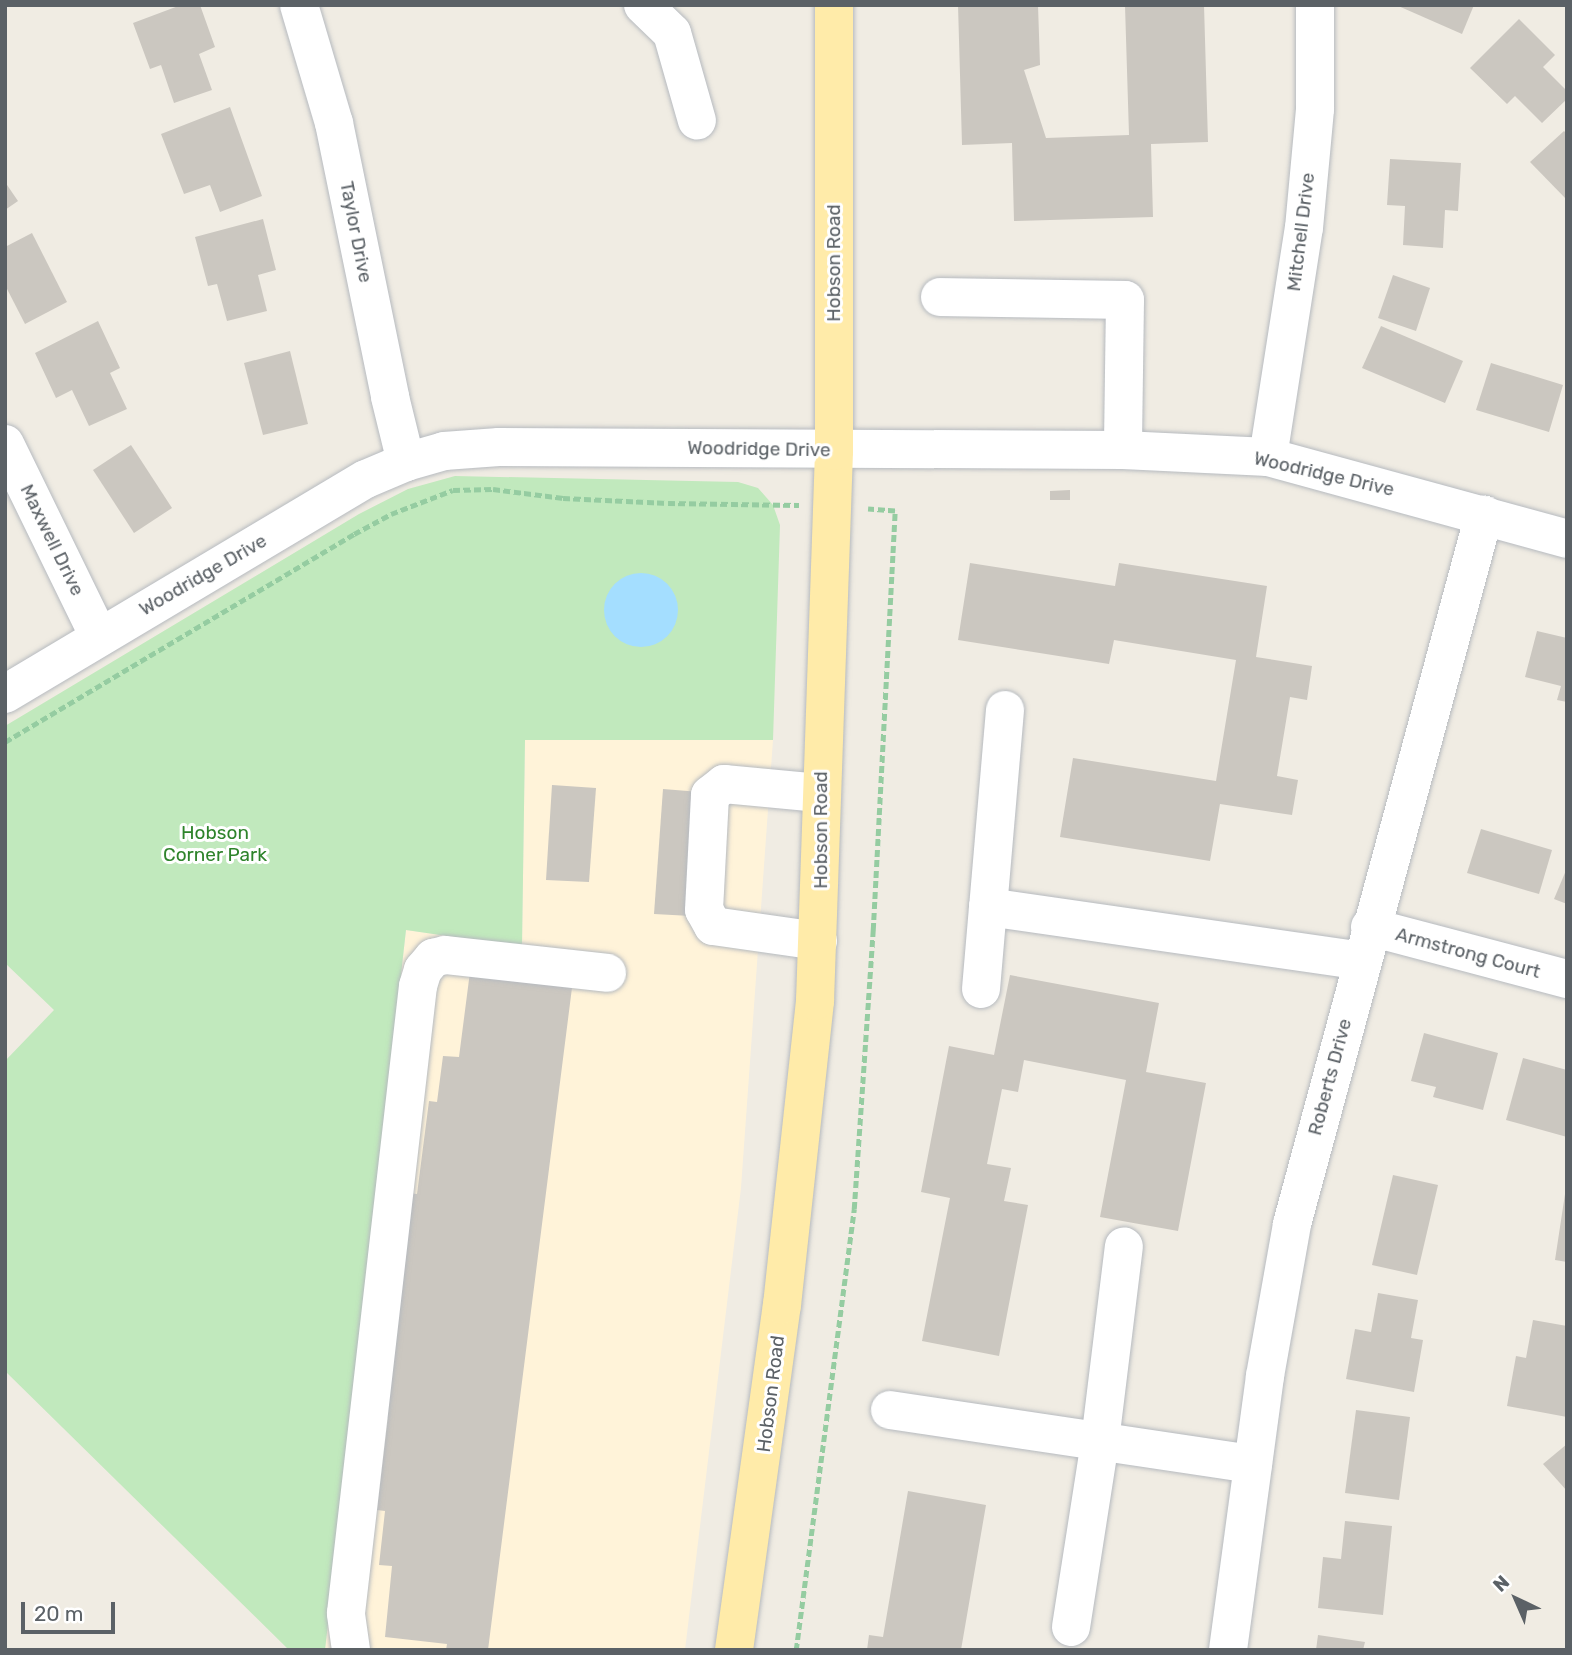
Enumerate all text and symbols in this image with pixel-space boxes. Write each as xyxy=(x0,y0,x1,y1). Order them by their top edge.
street label: Mitchell Drive xyxy=(1282,171,1320,293)
street label: Taylor Drive xyxy=(335,179,377,285)
street label: Hobson Road xyxy=(823,204,845,322)
street label: Woodridge Drive xyxy=(687,436,831,462)
street label: Woodridge Drive xyxy=(1252,447,1396,501)
street label: Maxwell Drive xyxy=(15,481,89,599)
street label: Woodridge Drive xyxy=(135,529,271,621)
street label: Hobson Road xyxy=(810,771,832,889)
park label: Hobson Corner Park xyxy=(163,822,267,866)
street label: Armstrong Court xyxy=(1393,923,1543,983)
street label: Roberts Drive xyxy=(1303,1016,1357,1138)
street label: Hobson Road xyxy=(753,1334,789,1454)
north arrow xyxy=(1481,1564,1551,1634)
text: N xyxy=(1488,1571,1514,1597)
scale bar xyxy=(24,1588,119,1632)
text: 20 m xyxy=(34,1601,83,1626)

